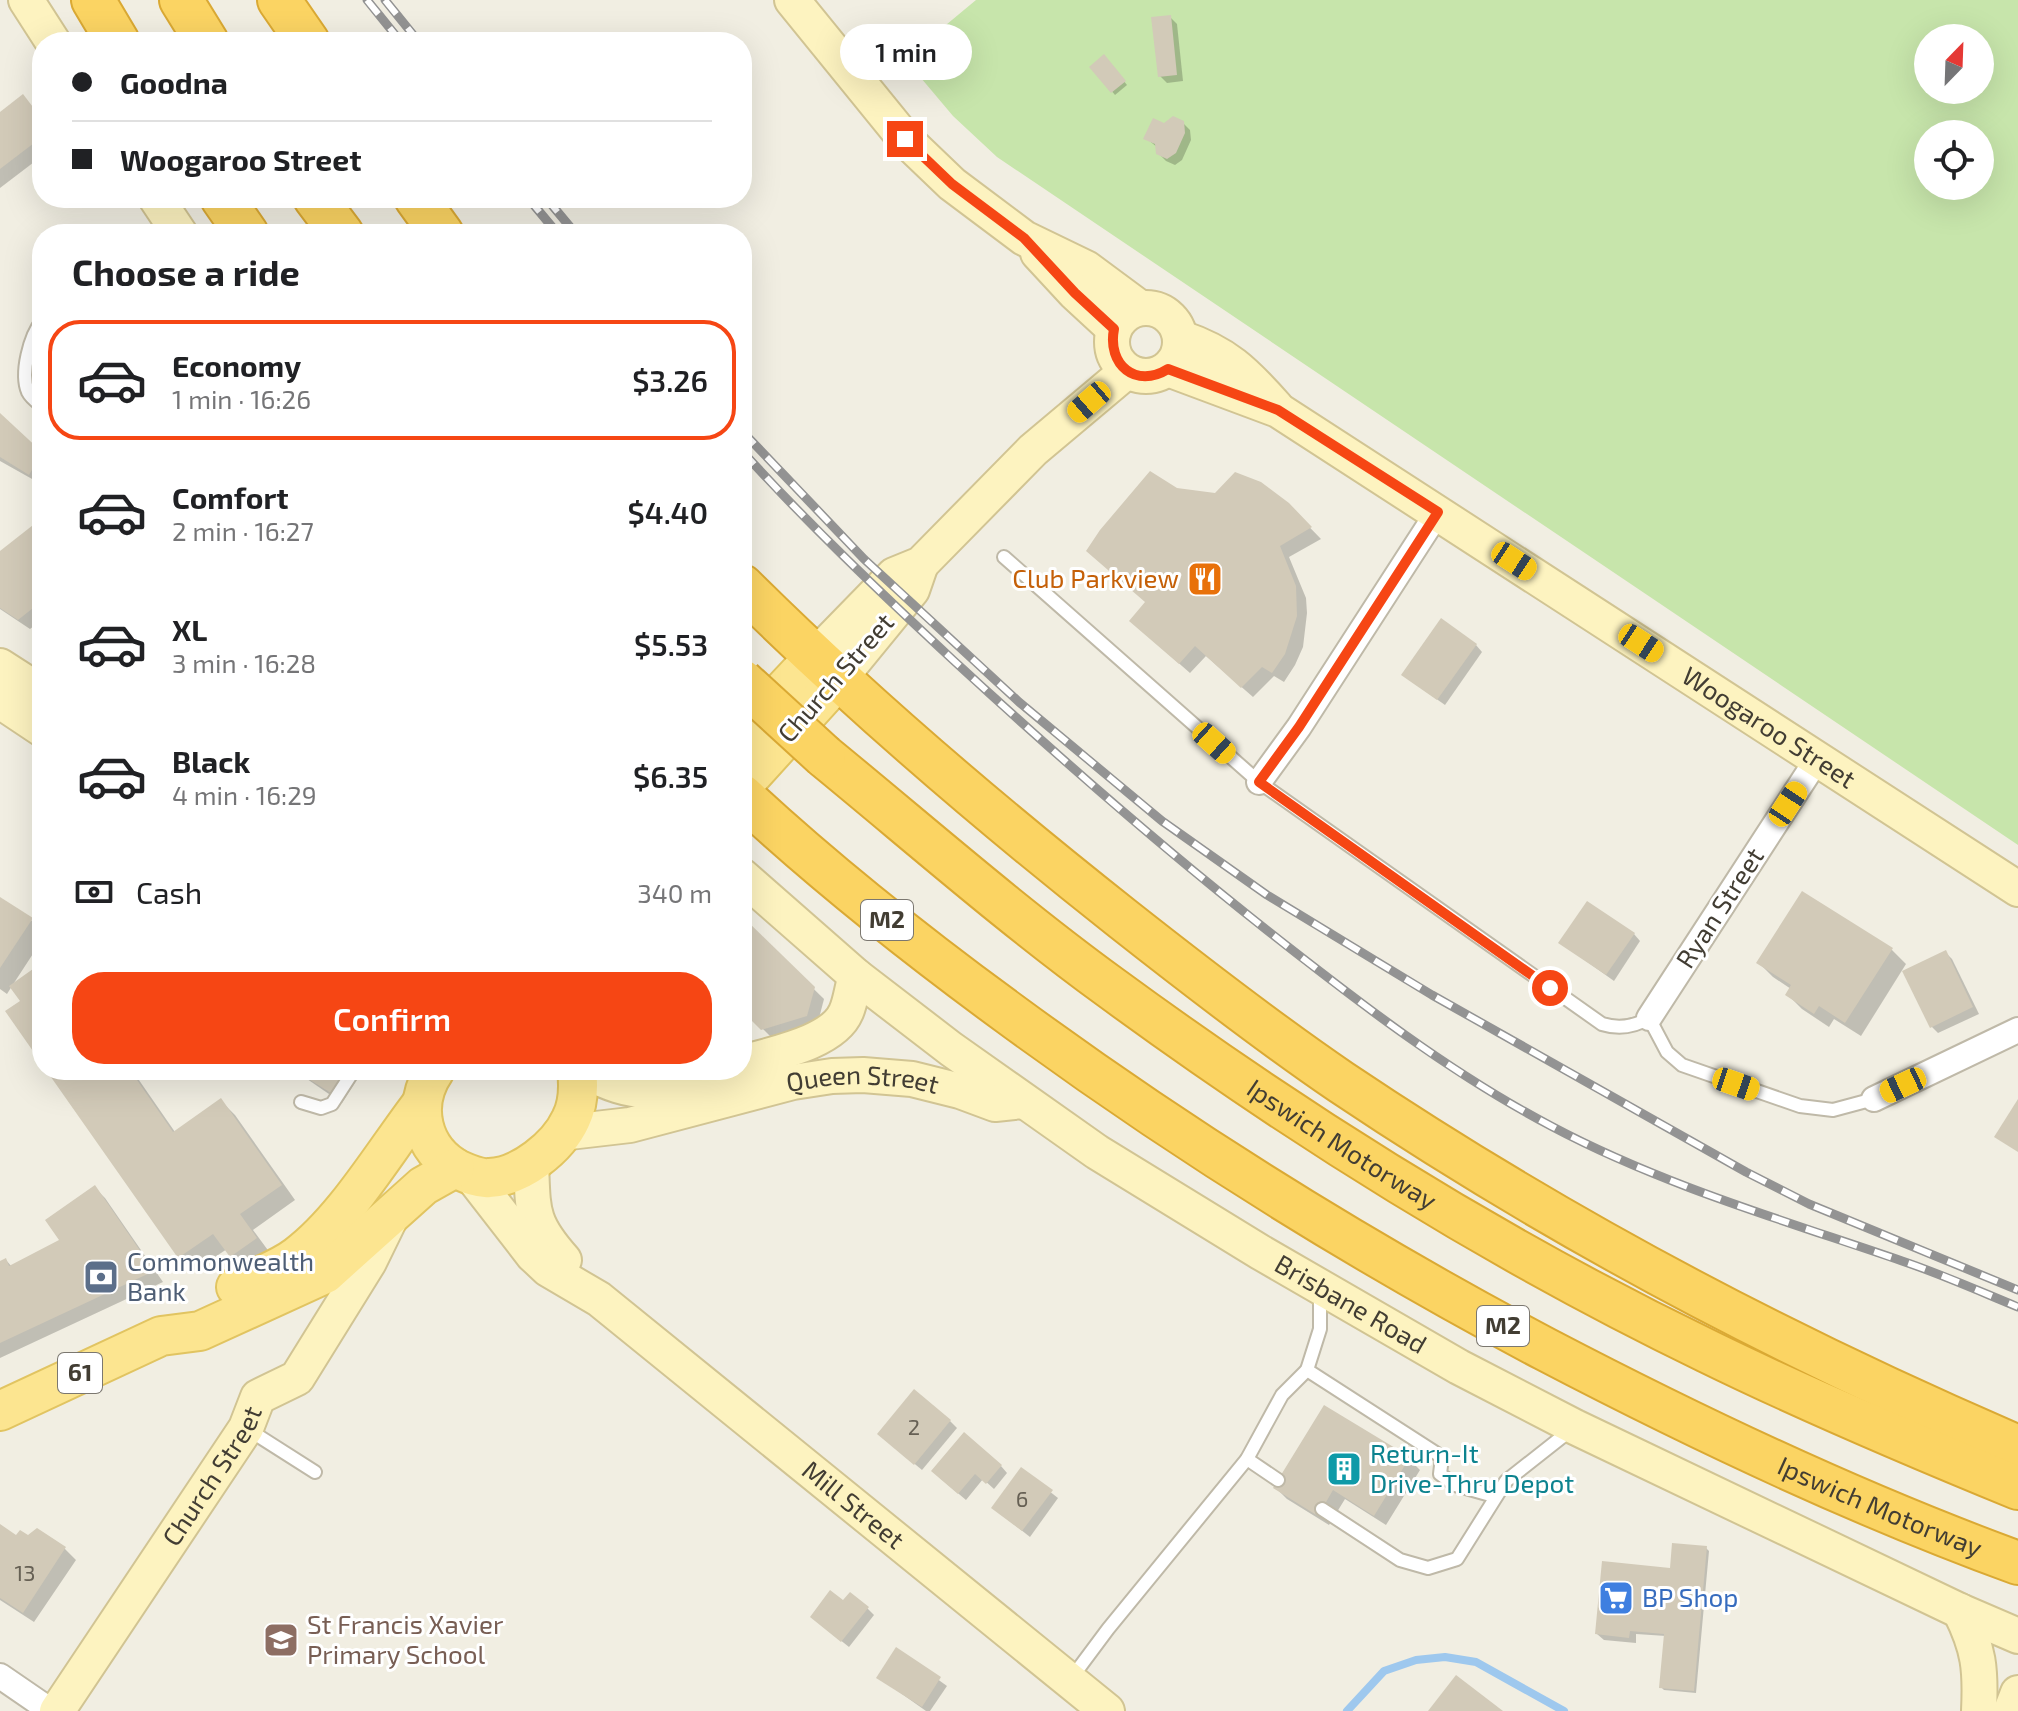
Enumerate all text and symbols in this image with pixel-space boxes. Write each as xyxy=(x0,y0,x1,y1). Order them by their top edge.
callout: 1 min xyxy=(839,23,971,79)
north arrow xyxy=(1914,24,1994,104)
map controls xyxy=(1914,24,1994,200)
text: 1 min xyxy=(875,36,937,67)
text: Goodna xyxy=(120,64,228,100)
button: locate xyxy=(1914,120,1994,200)
route end xyxy=(887,121,923,157)
text: Woogaroo Street xyxy=(120,141,362,177)
text: Choose a ride xyxy=(72,250,300,293)
icon: car xyxy=(76,344,148,416)
text: Economy xyxy=(172,347,301,383)
text: $3.26 xyxy=(632,362,708,398)
car xyxy=(1063,377,1115,427)
text: 1 min · 16:26 xyxy=(172,383,311,414)
icon: car xyxy=(76,476,148,548)
text: Comfort xyxy=(172,479,289,515)
text: $4.40 xyxy=(628,494,708,530)
text: 2 min · 16:27 xyxy=(172,515,314,546)
car xyxy=(1487,538,1541,584)
restaurant icon: Club Parkview xyxy=(1186,560,1224,598)
place label: Club Parkview xyxy=(1012,562,1179,593)
street label: Church Street xyxy=(770,606,899,748)
icon: car xyxy=(76,608,148,680)
text: XL xyxy=(172,611,207,647)
car xyxy=(1614,620,1668,666)
text: $5.53 xyxy=(634,626,708,662)
text: 3 min · 16:28 xyxy=(172,647,316,678)
street label: Woogaroo Street xyxy=(1677,659,1862,794)
car xyxy=(1188,718,1240,768)
icon: car xyxy=(76,740,148,812)
text: Black xyxy=(172,743,250,779)
text: $6.35 xyxy=(633,758,708,794)
car xyxy=(1765,777,1811,831)
text: 4 min · 16:29 xyxy=(172,779,317,810)
street label: Ryan Street xyxy=(1668,841,1769,973)
icon: cash xyxy=(72,870,116,914)
text: Cash xyxy=(136,874,202,910)
text: 340 m xyxy=(637,877,712,908)
road number: M2 xyxy=(861,900,913,940)
route start xyxy=(1532,970,1568,1006)
button: Confirm xyxy=(72,972,712,1064)
street label: Queen Street xyxy=(784,1058,942,1099)
car xyxy=(1876,1064,1930,1106)
car xyxy=(1709,1065,1763,1103)
street label: Ipswich Motorway xyxy=(1242,1071,1443,1215)
place label: Commonwealth Bank xyxy=(127,1245,314,1306)
street label: Brisbane Road xyxy=(1270,1247,1433,1359)
bank icon: Commonwealth Bank xyxy=(82,1258,120,1296)
road number: M2 xyxy=(1477,1306,1529,1346)
road number: 61 xyxy=(58,1353,102,1393)
street label: Church Street xyxy=(155,1401,267,1551)
house number: 2 xyxy=(908,1413,920,1439)
place label: Return-It Drive-Thru Depot xyxy=(1370,1437,1574,1498)
street label: Ipswich Motorway xyxy=(1773,1449,1987,1562)
building icon: Return-It Drive-Thru Depot xyxy=(1325,1450,1363,1488)
street label: Mill Street xyxy=(797,1453,911,1554)
house number: 6 xyxy=(1016,1485,1028,1511)
house number: 13 xyxy=(15,1559,36,1585)
supermarket icon: BP Shop xyxy=(1597,1579,1635,1617)
place label: BP Shop xyxy=(1642,1581,1738,1612)
place label: St Francis Xavier Primary School xyxy=(307,1608,503,1669)
school or university icon: St Francis Xavier Primary School xyxy=(262,1621,300,1659)

